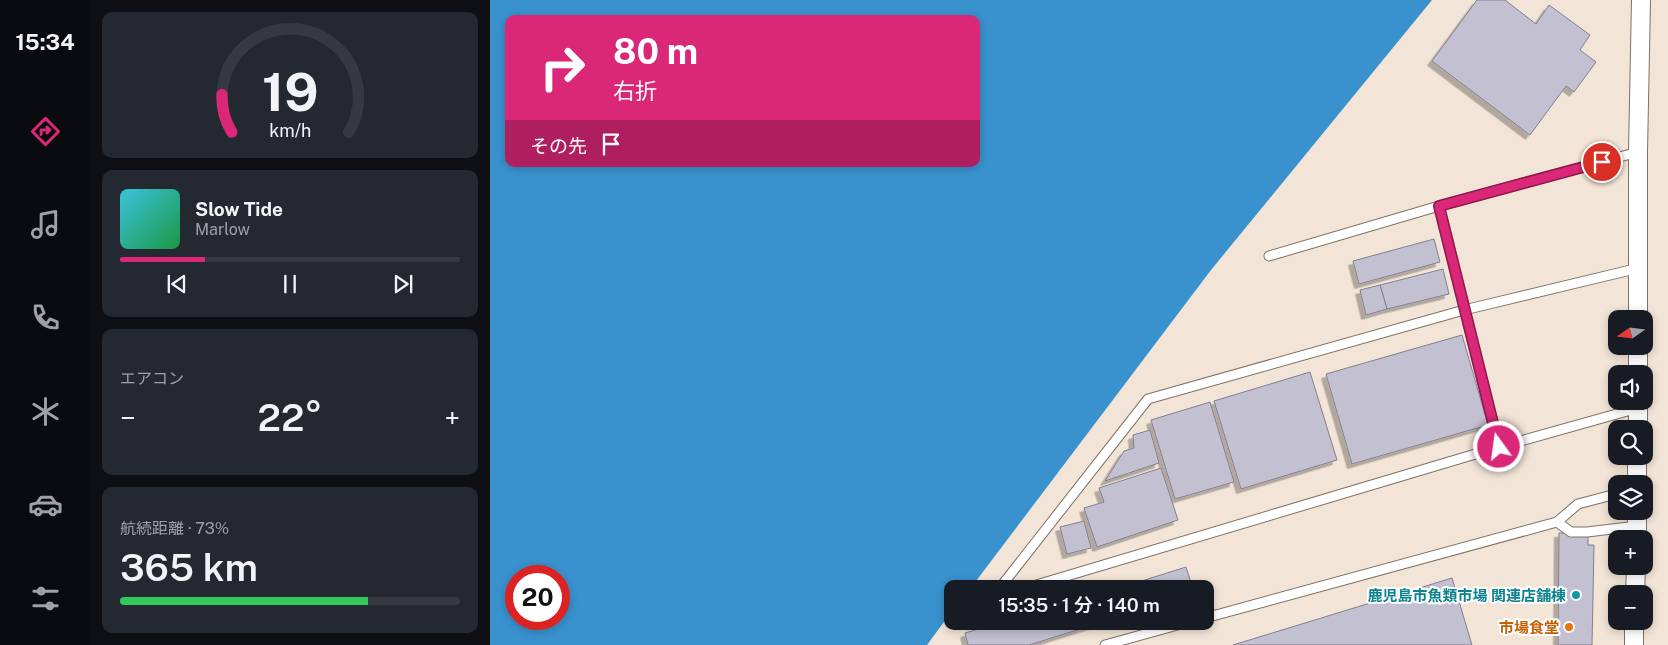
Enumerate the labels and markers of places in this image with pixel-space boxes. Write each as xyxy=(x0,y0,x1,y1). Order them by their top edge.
pin xyxy=(1581,141,1623,183)
place label: 鹿児島市魚類市場 関連店舗棟 xyxy=(1368,587,1566,604)
marker: 鹿児島市魚類市場 関連店舗棟 xyxy=(1570,589,1582,601)
place label: 市場食堂 xyxy=(1499,619,1559,636)
marker: 市場食堂 xyxy=(1563,621,1575,633)

